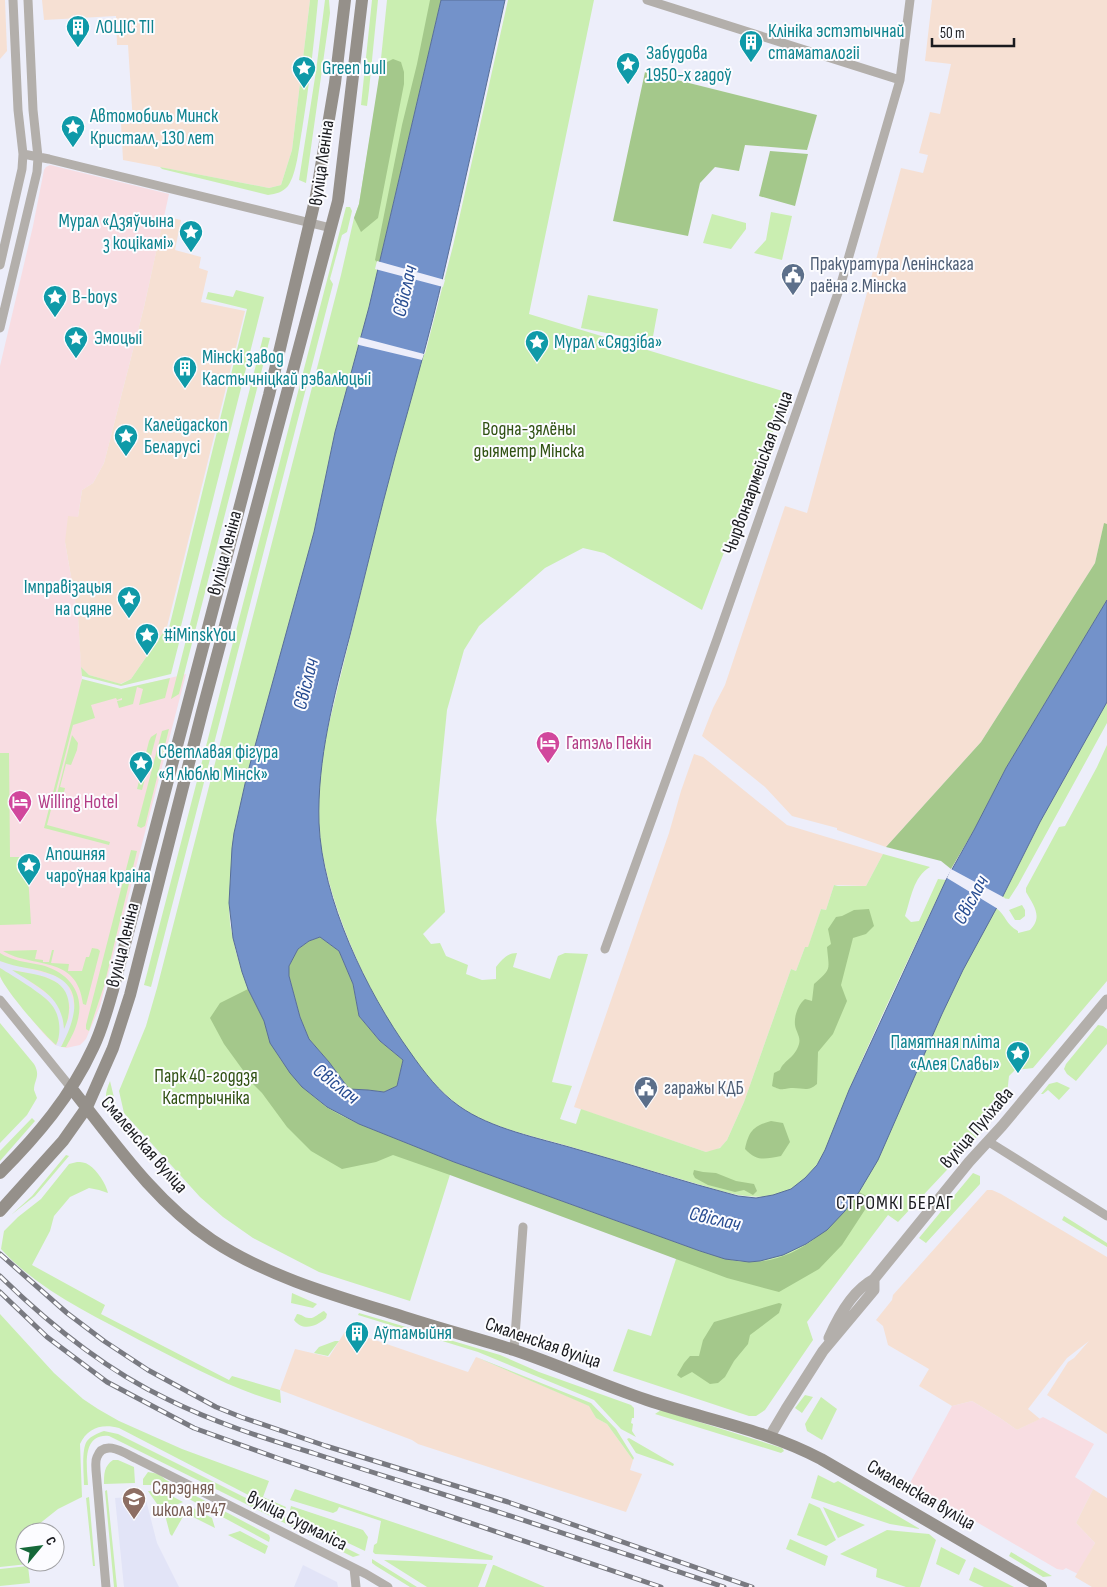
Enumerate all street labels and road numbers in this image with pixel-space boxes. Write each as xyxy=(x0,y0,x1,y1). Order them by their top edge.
street label: вуліца Леніна xyxy=(305,119,339,207)
street label: Чырвонаармейская вуліца xyxy=(718,388,798,558)
street label: вуліца Леніна xyxy=(203,508,247,598)
street label: вуліца Леніна xyxy=(101,900,145,990)
street label: вуліца Пуліхава xyxy=(935,1083,1019,1173)
street label: Смаленская вуліца xyxy=(96,1092,192,1198)
street label: Смаленская вуліца xyxy=(482,1312,604,1374)
street label: Смаленская вуліца xyxy=(863,1455,979,1535)
street label: вуліца Судмаліса xyxy=(243,1486,351,1556)

